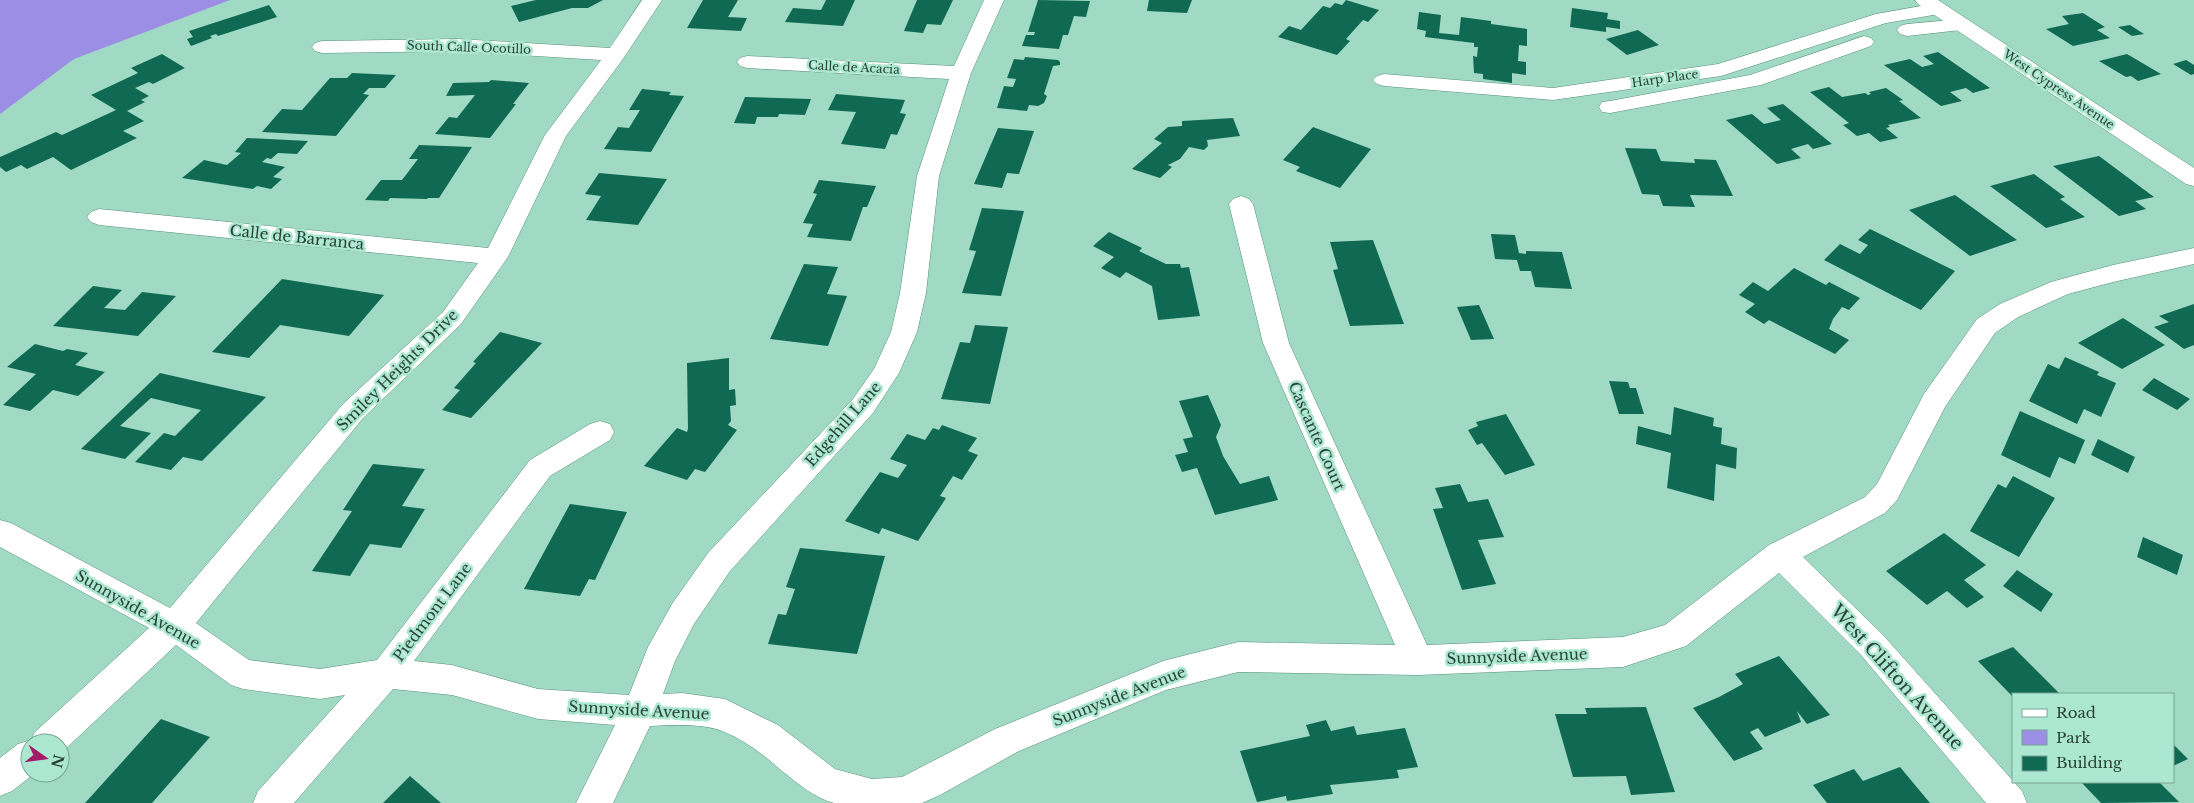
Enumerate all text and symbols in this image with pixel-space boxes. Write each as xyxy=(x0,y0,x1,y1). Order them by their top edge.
street label: South Calle Ocotillo xyxy=(407,37,531,57)
street label: West Cypress Avenue xyxy=(2000,46,2118,132)
street label: Calle de Acacia xyxy=(808,57,901,77)
street label: Harp Place xyxy=(1631,66,1699,90)
street label: Calle de Barranca xyxy=(229,220,366,254)
street label: Smiley Heights Drive xyxy=(332,305,462,435)
street label: Edgehill Lane xyxy=(801,378,885,470)
street label: Cascante Court xyxy=(1285,379,1350,494)
street label: Piedmont Lane xyxy=(389,559,475,665)
street label: Sunnyside Avenue xyxy=(72,566,204,652)
street label: West Clifton Avenue xyxy=(1825,599,1968,754)
street label: Sunnyside Avenue xyxy=(1446,644,1588,668)
street label: Sunnyside Avenue xyxy=(1050,662,1188,730)
legend xyxy=(2012,693,2174,783)
street label: Sunnyside Avenue xyxy=(568,697,710,723)
text: Road xyxy=(2056,703,2096,722)
text: Park xyxy=(2056,728,2092,747)
north arrow xyxy=(20,733,70,783)
text: N xyxy=(47,753,68,770)
text: Building xyxy=(2056,753,2123,772)

